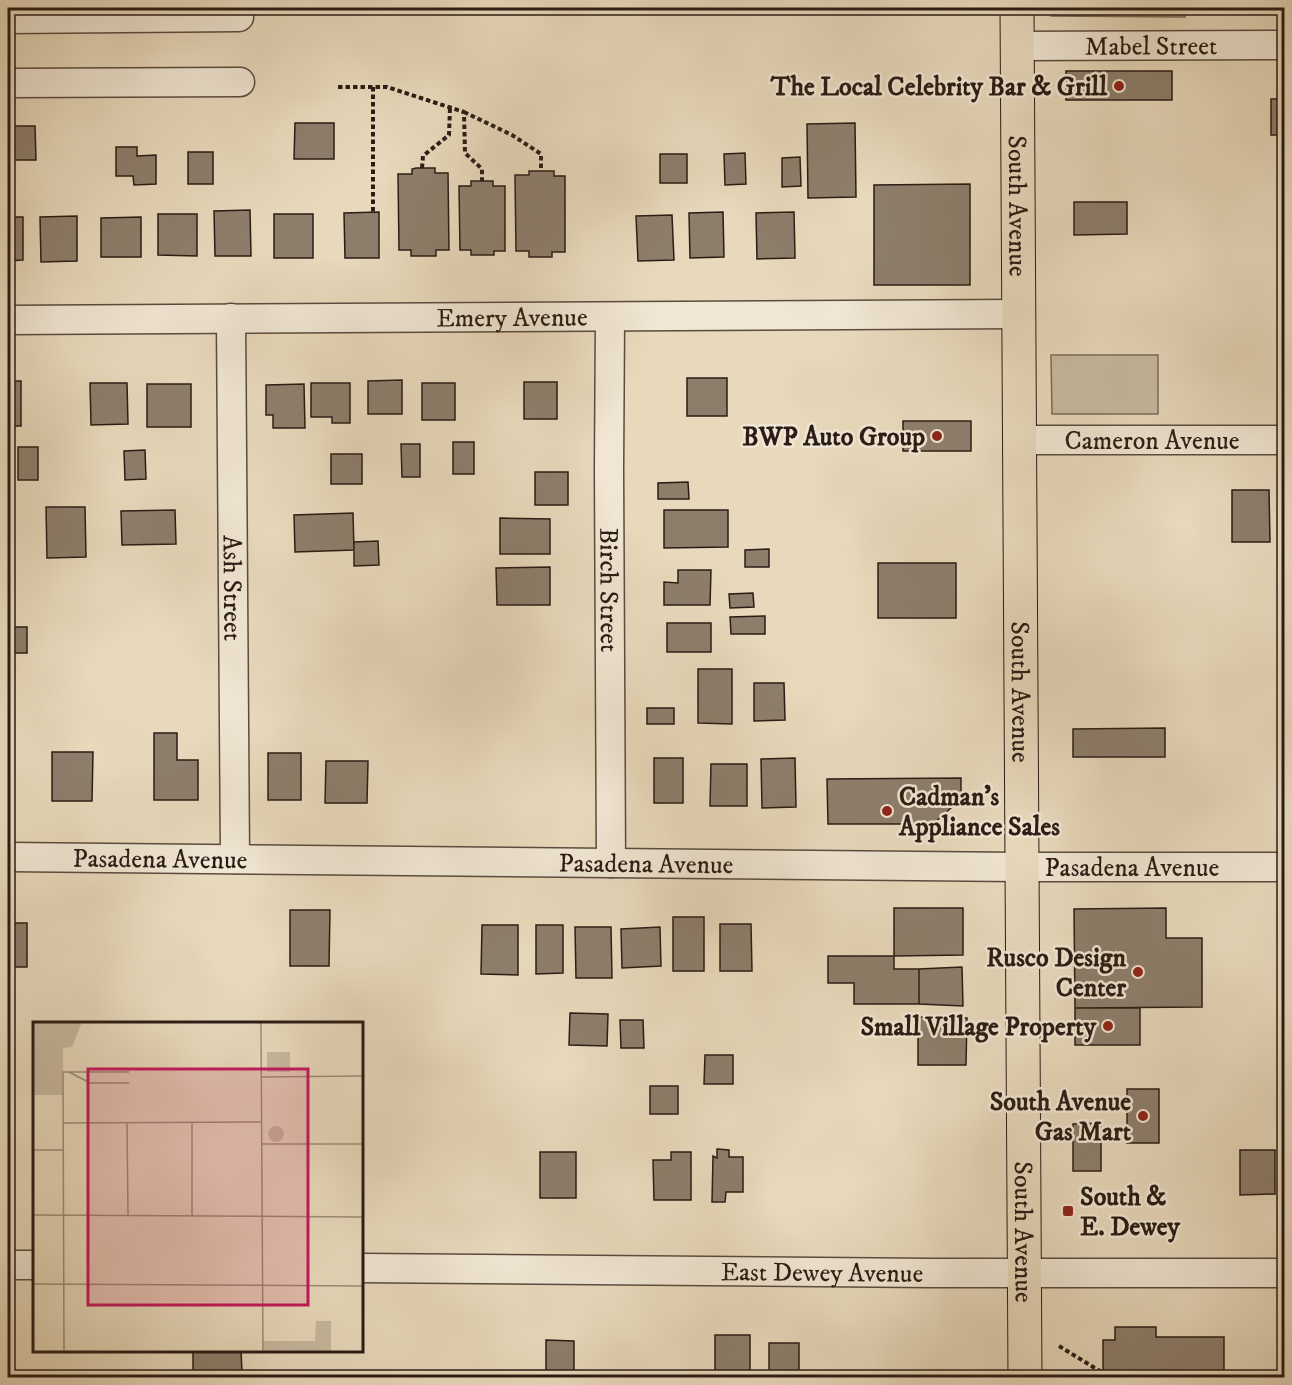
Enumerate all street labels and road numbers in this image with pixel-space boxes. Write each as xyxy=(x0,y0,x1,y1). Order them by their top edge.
street label: Mabel Street xyxy=(1085,30,1217,64)
street label: South Avenue xyxy=(1000,135,1034,277)
street label: Emery Avenue xyxy=(436,302,588,335)
street label: Cameron Avenue xyxy=(1064,425,1240,458)
street label: Birch Street xyxy=(591,528,625,652)
street label: Ash Street xyxy=(215,535,248,641)
street label: South Avenue xyxy=(1003,621,1036,763)
street label: Pasadena Avenue xyxy=(72,843,248,877)
street label: Pasadena Avenue xyxy=(558,847,734,882)
street label: Pasadena Avenue xyxy=(1045,852,1219,885)
street label: South Avenue xyxy=(1006,1161,1040,1303)
street label: East Dewey Avenue xyxy=(721,1256,923,1291)

